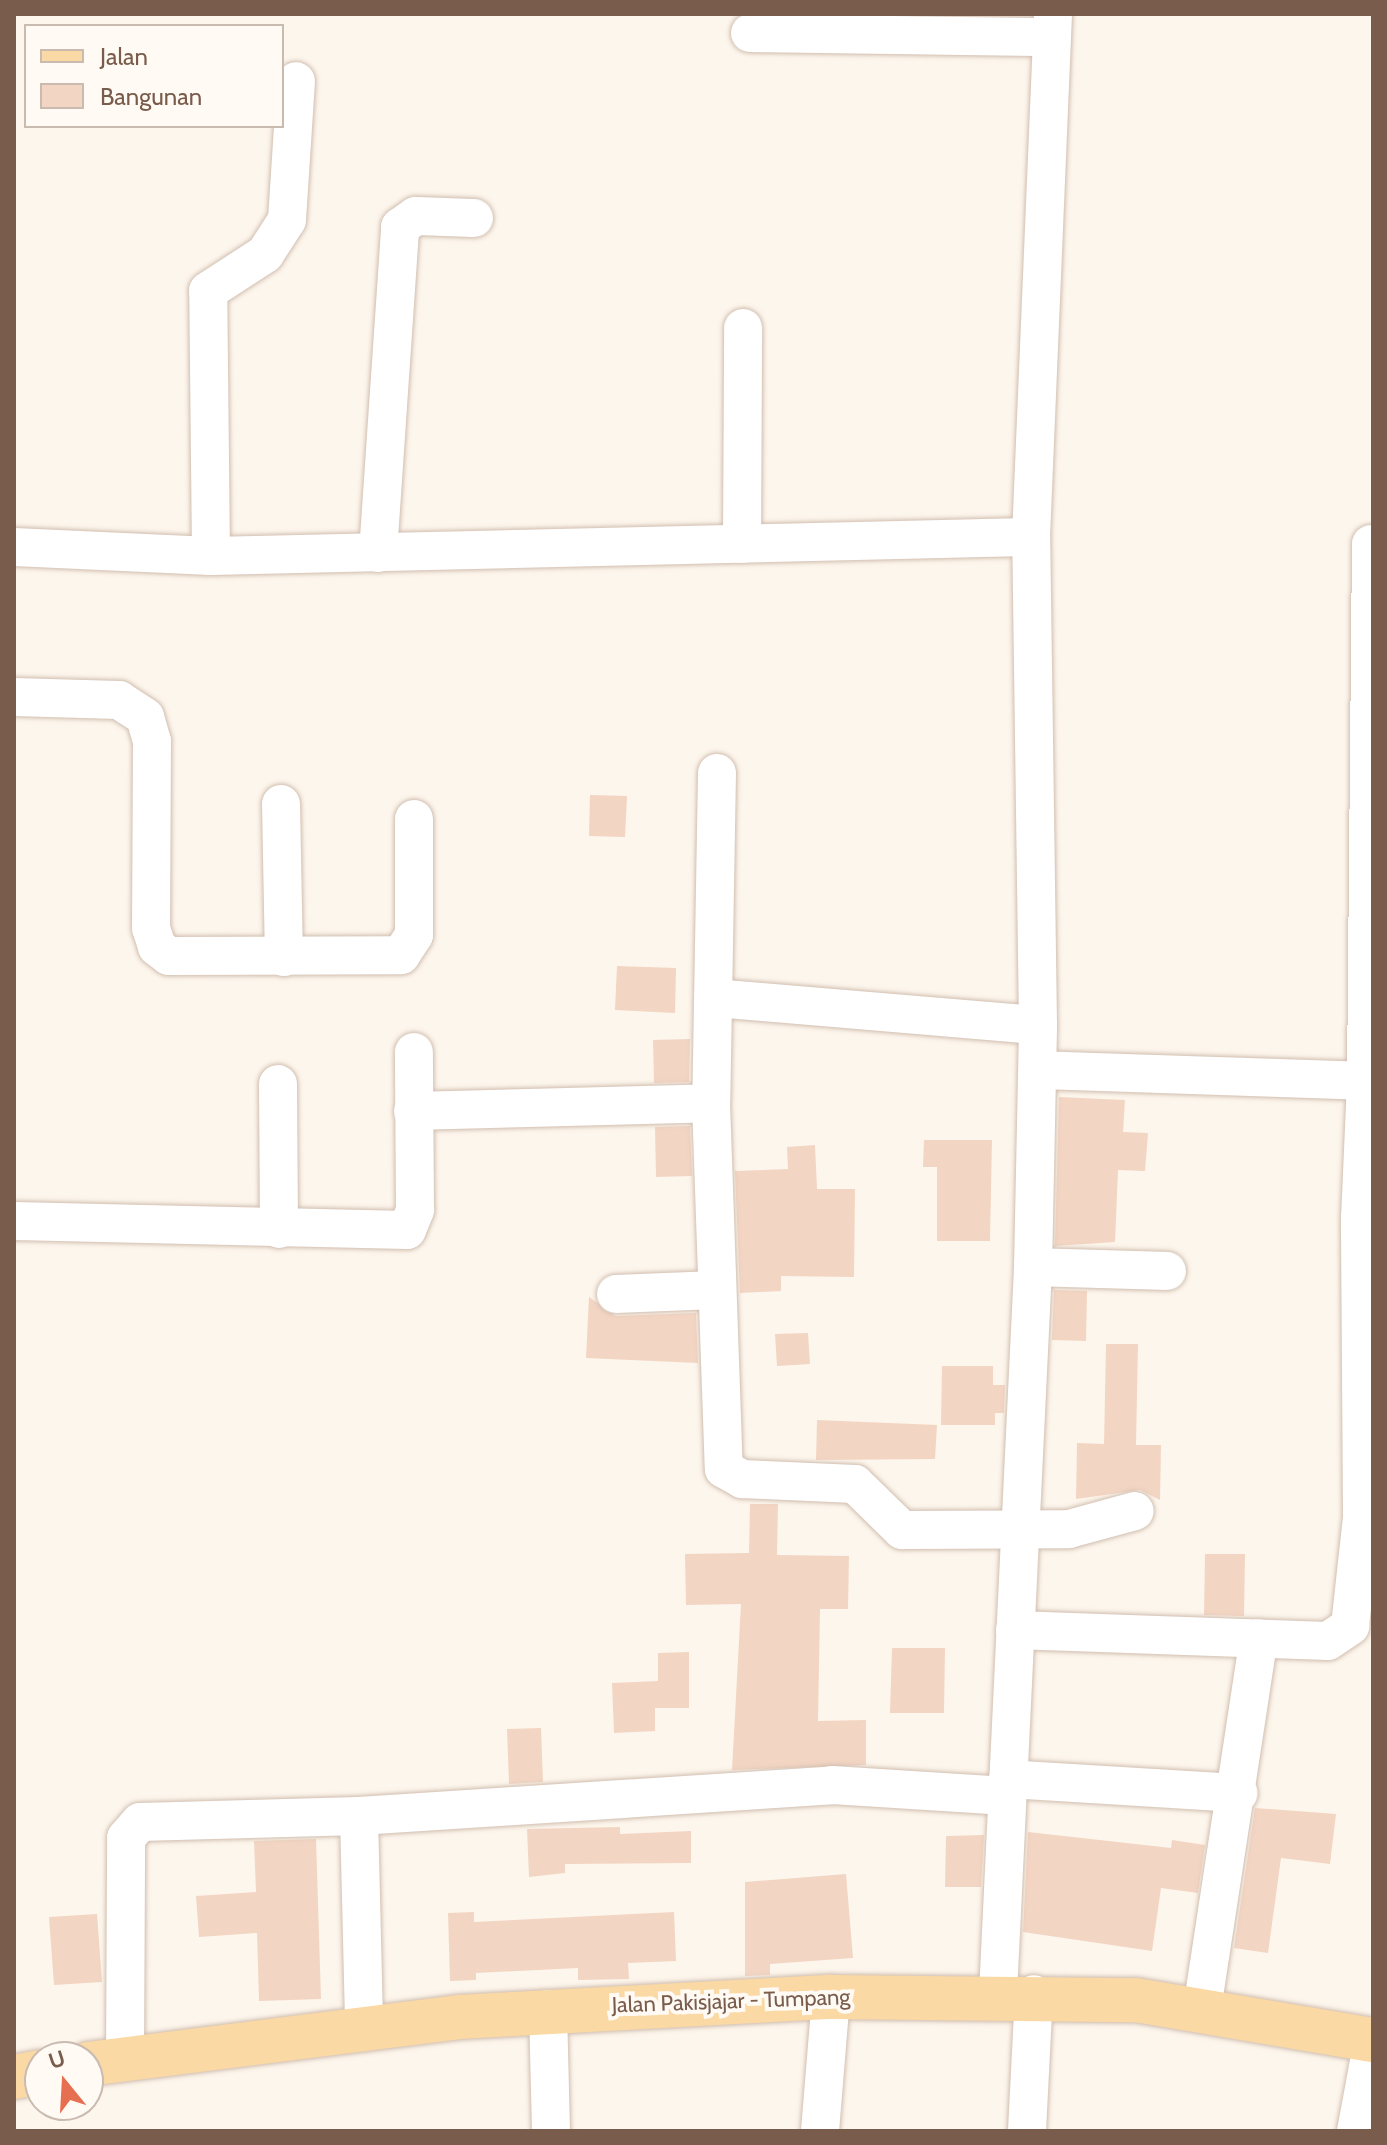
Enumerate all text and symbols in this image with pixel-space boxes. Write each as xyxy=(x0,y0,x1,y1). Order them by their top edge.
legend xyxy=(24,24,284,128)
text: Jalan xyxy=(100,42,148,71)
text: Bangunan xyxy=(100,82,202,111)
street label: Jalan Pakisjajar - Tumpang xyxy=(611,1984,851,2018)
north arrow xyxy=(24,2041,104,2121)
text: U xyxy=(45,2044,69,2075)

